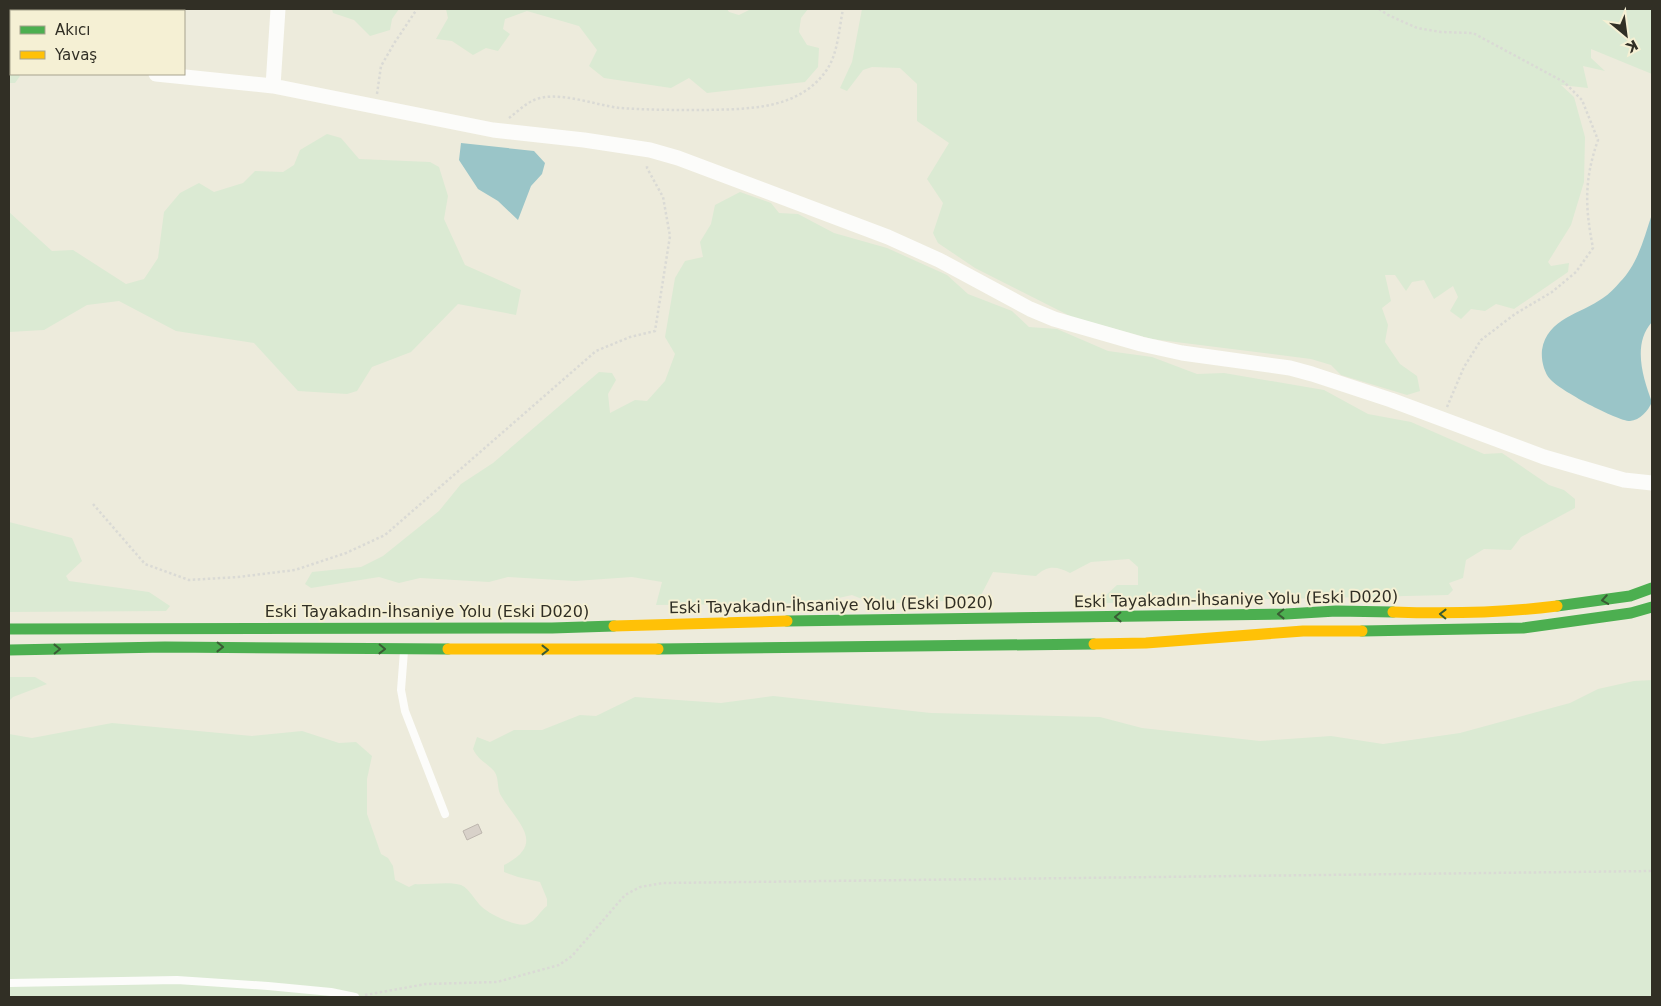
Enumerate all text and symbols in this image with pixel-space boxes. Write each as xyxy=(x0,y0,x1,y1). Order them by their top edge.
legend xyxy=(10,10,185,75)
north arrow xyxy=(1601,10,1651,60)
text: Akıcı xyxy=(55,21,91,39)
text: K xyxy=(1623,37,1641,57)
text: Yavaş xyxy=(54,46,97,64)
street label: Eski Tayakadın-İhsaniye Yolu (Eski D020) xyxy=(1074,587,1398,611)
street label: Eski Tayakadın-İhsaniye Yolu (Eski D020) xyxy=(669,593,993,617)
one-way arrow xyxy=(1601,594,1609,604)
street label: Eski Tayakadın-İhsaniye Yolu (Eski D020) xyxy=(265,602,589,621)
one-way arrow xyxy=(1439,608,1447,619)
one-way arrow xyxy=(1277,609,1284,619)
one-way arrow xyxy=(1114,611,1122,622)
one-way arrow xyxy=(216,642,224,652)
one-way arrow xyxy=(54,644,62,654)
one-way arrow xyxy=(379,644,387,654)
one-way arrow xyxy=(542,645,549,655)

